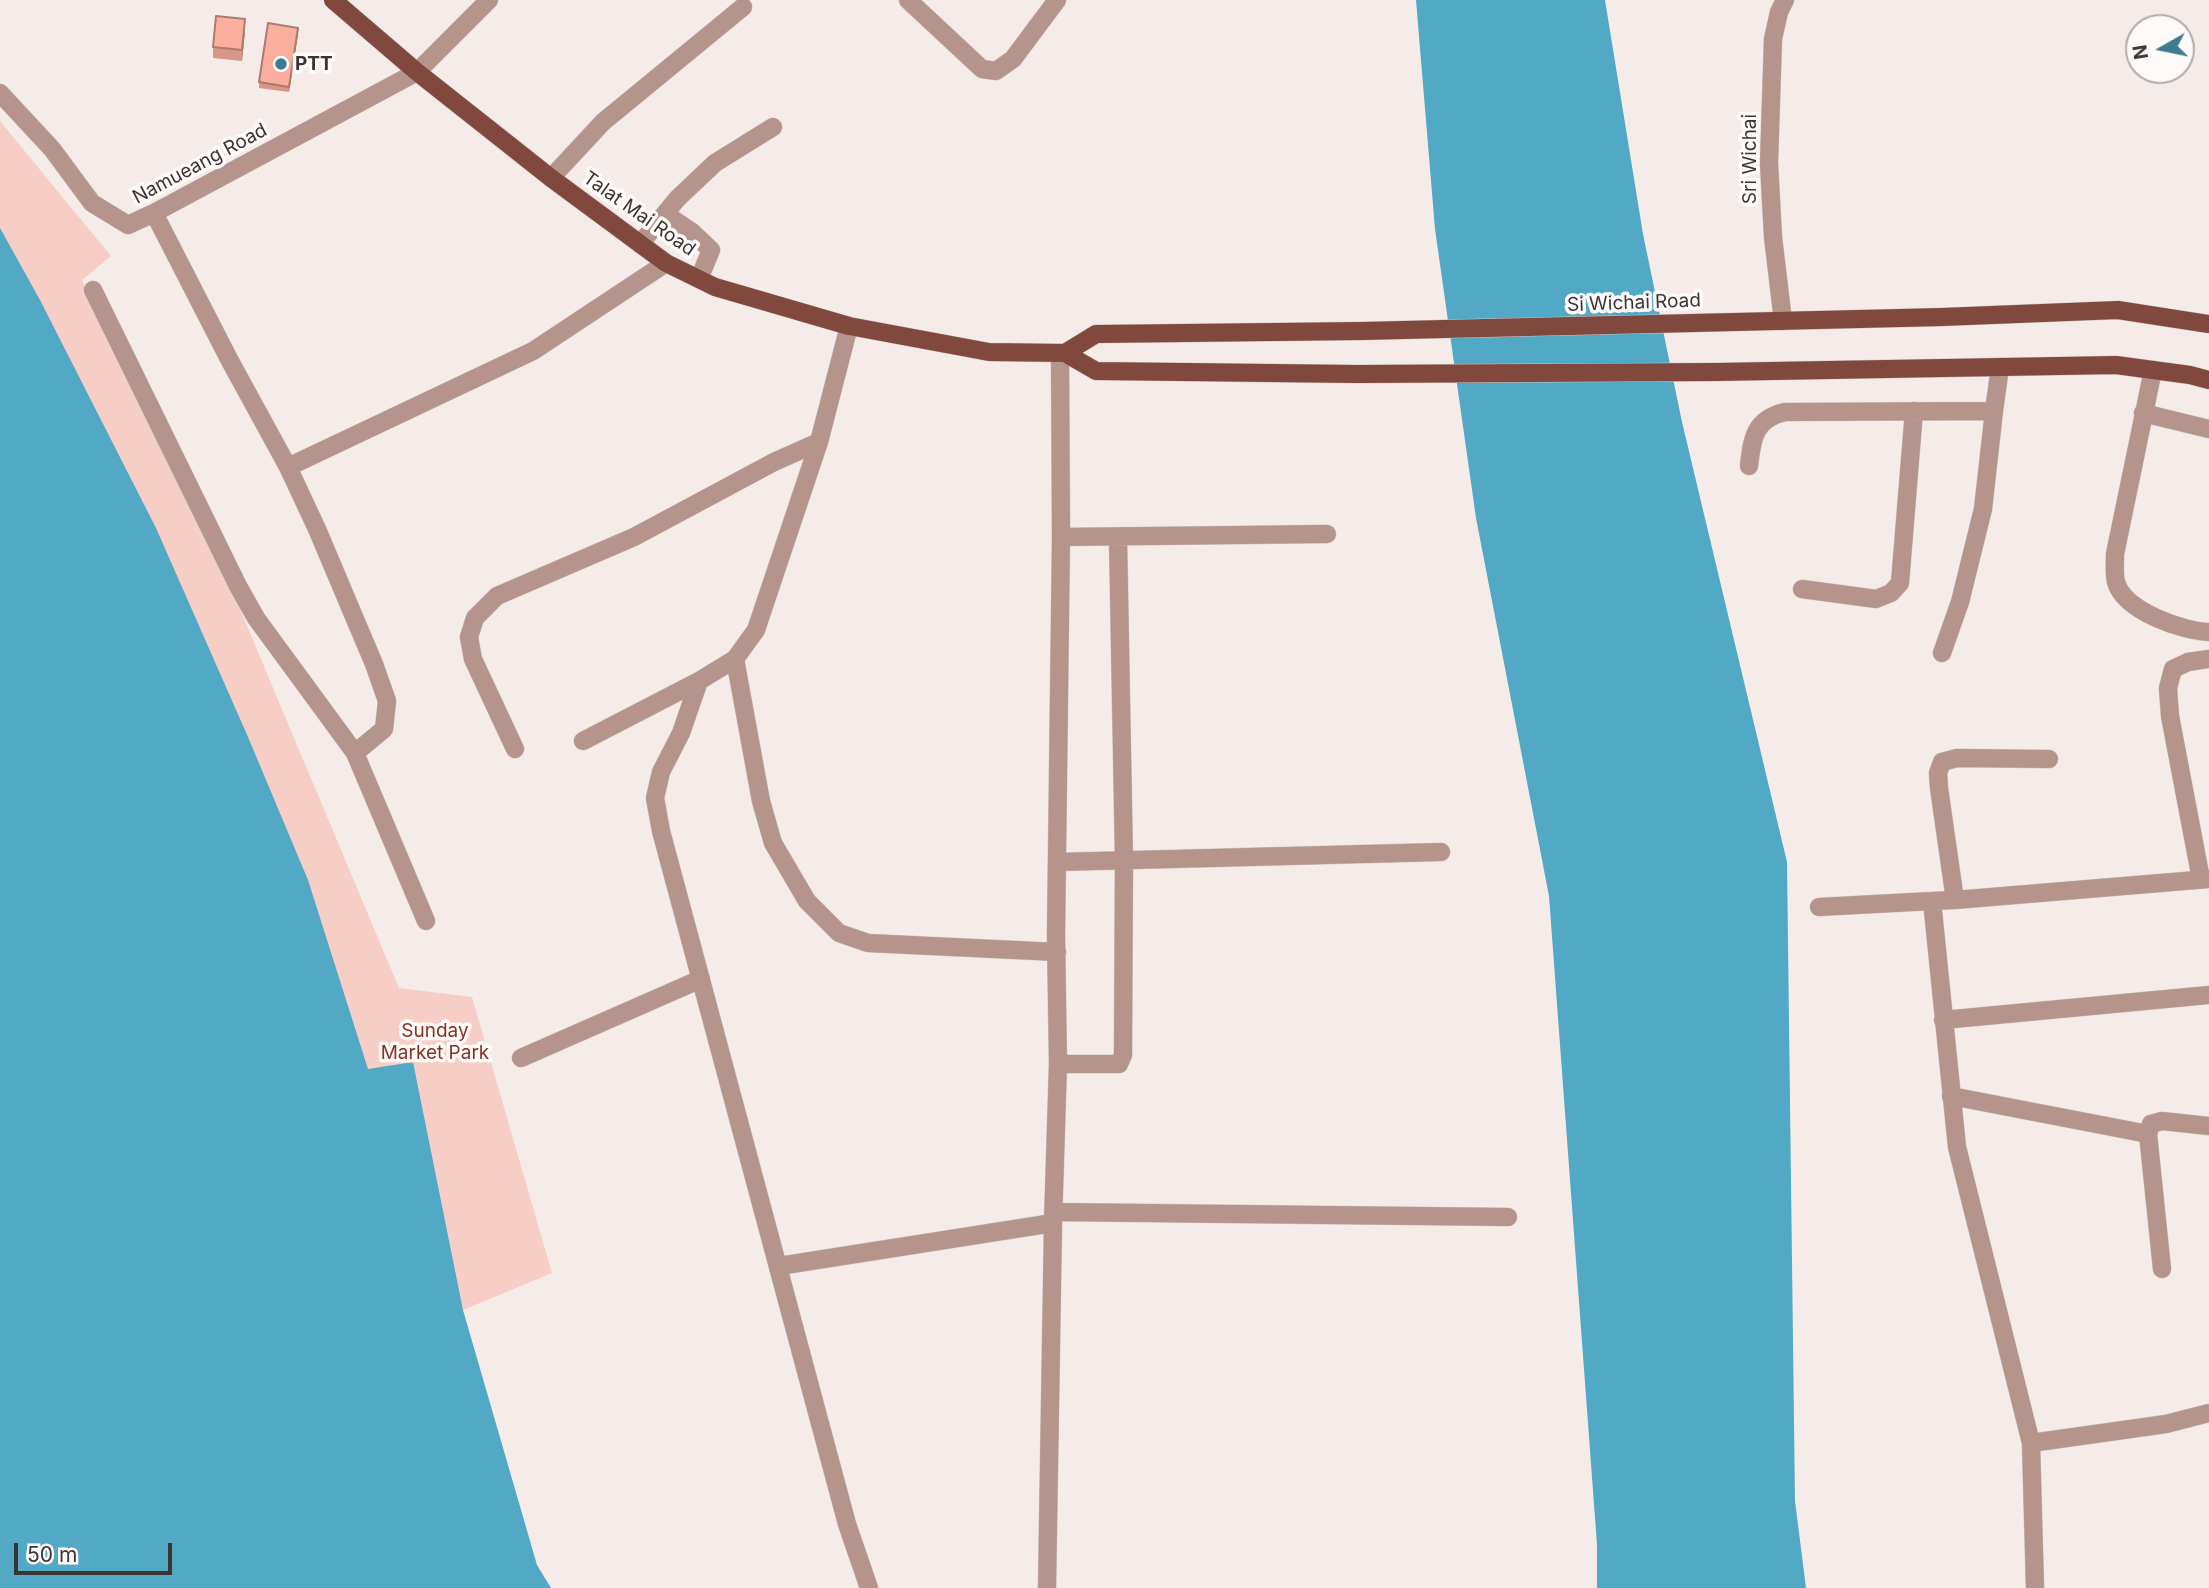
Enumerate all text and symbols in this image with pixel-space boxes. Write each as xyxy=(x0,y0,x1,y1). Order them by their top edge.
north arrow xyxy=(2125,14,2195,84)
text: N xyxy=(2128,43,2153,61)
place label: PTT xyxy=(295,53,333,75)
marker: PTT xyxy=(273,56,289,72)
street label: Sri Wichai xyxy=(1739,114,1761,204)
street label: Namueang Road xyxy=(129,119,271,209)
street label: Talat Mai Road xyxy=(578,167,700,261)
street label: Si Wichai Road xyxy=(1567,289,1701,317)
park label: Sunday Market Park xyxy=(381,1020,489,1064)
scale bar xyxy=(18,1528,175,1572)
text: 50 m xyxy=(27,1542,77,1567)

